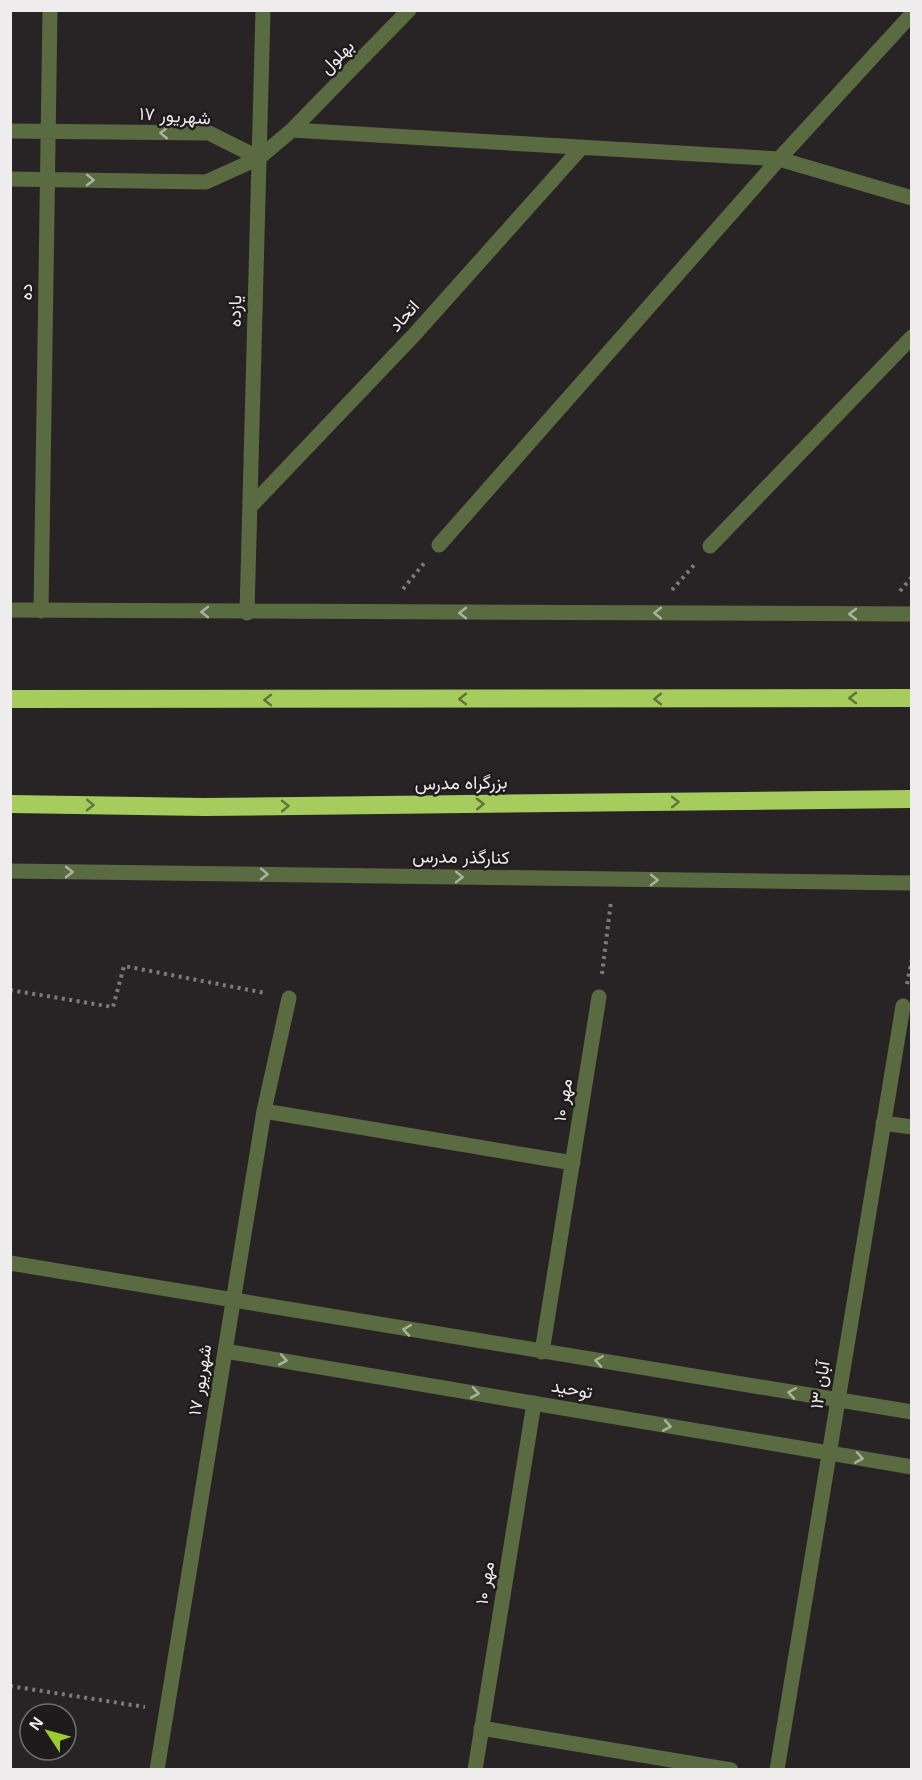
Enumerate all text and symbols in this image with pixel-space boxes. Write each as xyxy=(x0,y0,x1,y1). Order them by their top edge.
street label: بهلول xyxy=(316,36,359,79)
street label: ۱۷ شهریور xyxy=(138,104,211,129)
one-way arrow xyxy=(160,127,169,139)
one-way arrow xyxy=(85,173,94,186)
street label: ده xyxy=(16,283,36,301)
street label: یازده xyxy=(225,295,246,327)
street label: اتحاد xyxy=(385,296,423,336)
one-way arrow xyxy=(201,606,210,618)
one-way arrow xyxy=(459,607,468,619)
one-way arrow xyxy=(654,607,663,619)
one-way arrow xyxy=(849,608,858,620)
one-way arrow xyxy=(849,692,858,704)
one-way arrow xyxy=(459,693,468,705)
one-way arrow xyxy=(654,693,663,705)
one-way arrow xyxy=(264,694,273,706)
street label: بزرگراه مدرس xyxy=(414,772,508,795)
one-way arrow xyxy=(670,796,679,808)
one-way arrow xyxy=(475,798,484,810)
one-way arrow xyxy=(85,799,94,812)
one-way arrow xyxy=(280,800,289,812)
street label: کنارگذر مدرس xyxy=(412,846,510,869)
one-way arrow xyxy=(64,865,73,878)
one-way arrow xyxy=(259,868,268,880)
one-way arrow xyxy=(454,871,463,883)
one-way arrow xyxy=(649,874,658,886)
street label: ۱۰ مهر xyxy=(550,1077,577,1123)
one-way arrow xyxy=(402,1324,411,1336)
street label: ۱۷ شهریور xyxy=(185,1343,216,1417)
one-way arrow xyxy=(278,1354,287,1366)
one-way arrow xyxy=(595,1356,604,1368)
street label: ۱۳ آبان xyxy=(806,1358,834,1410)
street label: توحید xyxy=(550,1376,594,1403)
one-way arrow xyxy=(470,1386,480,1399)
one-way arrow xyxy=(787,1387,796,1399)
one-way arrow xyxy=(663,1419,672,1431)
one-way arrow xyxy=(855,1452,864,1464)
street label: ۱۰ مهر xyxy=(472,1560,499,1606)
north arrow xyxy=(18,1702,78,1762)
text: N xyxy=(26,1714,47,1733)

